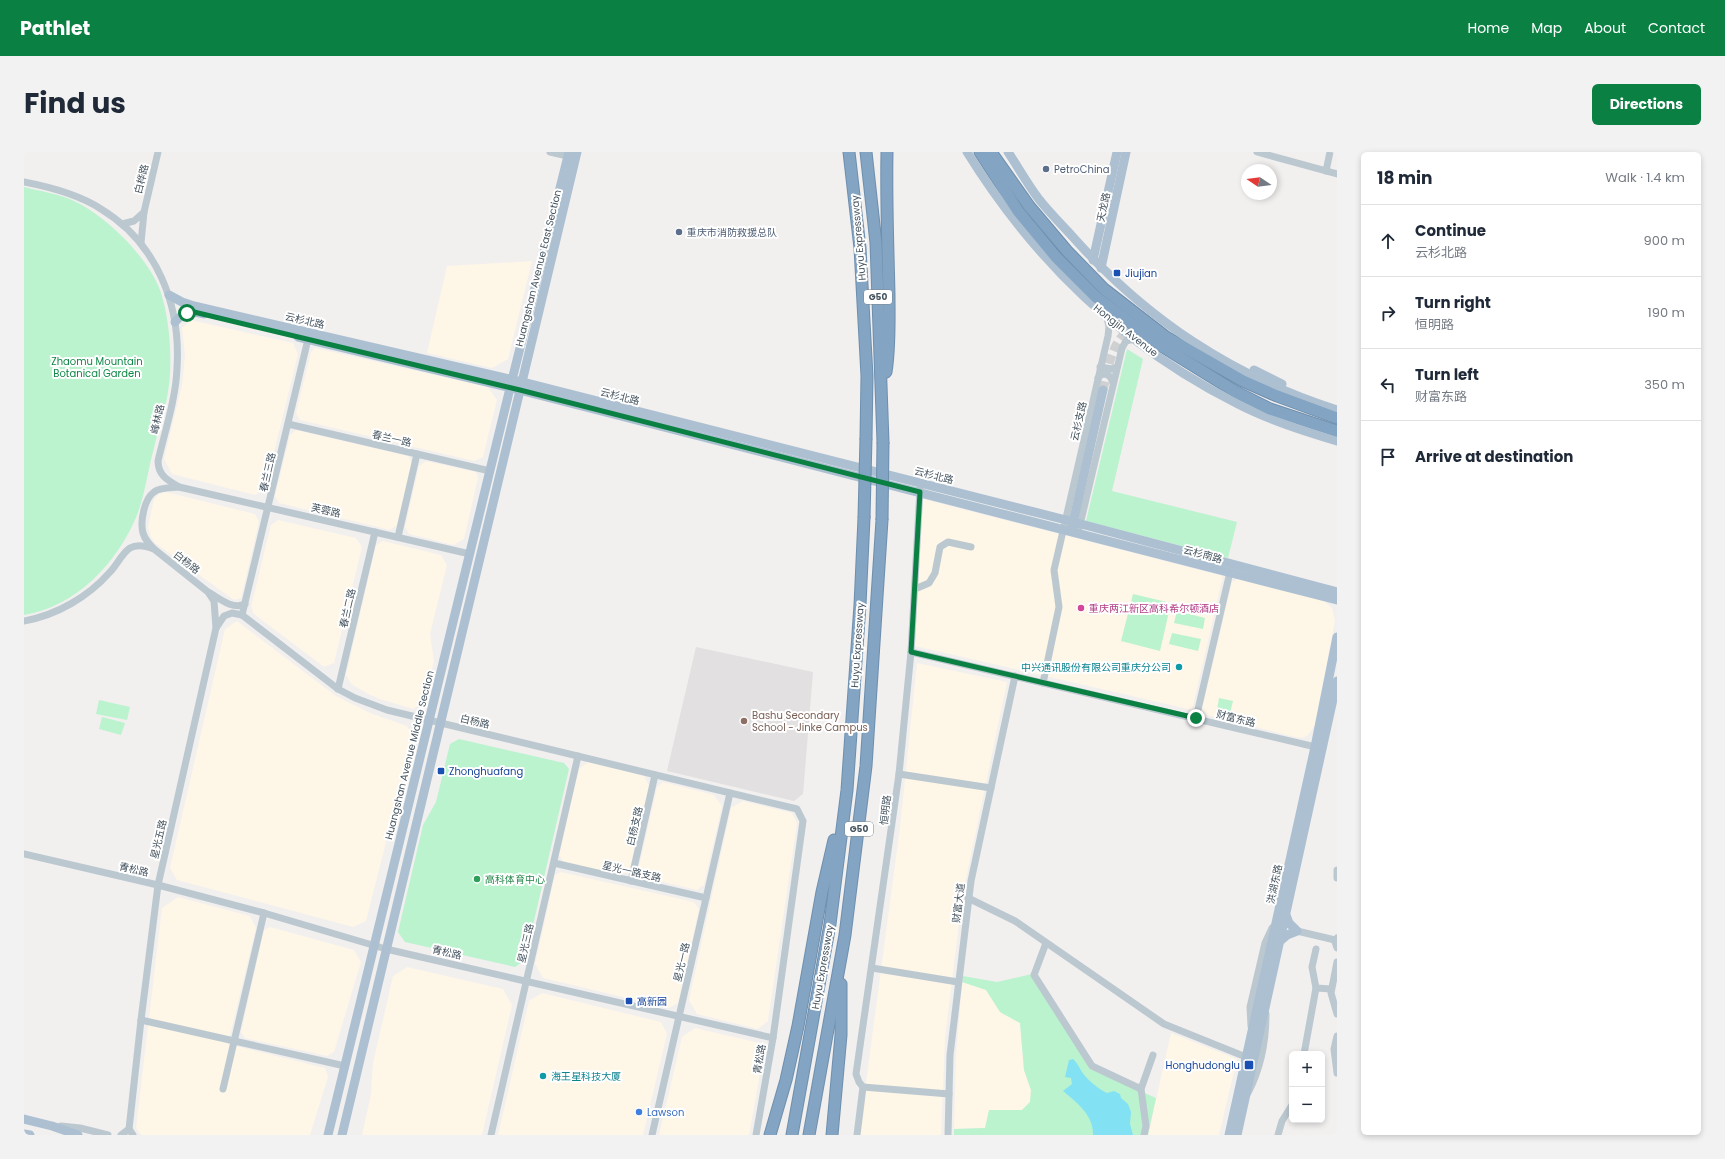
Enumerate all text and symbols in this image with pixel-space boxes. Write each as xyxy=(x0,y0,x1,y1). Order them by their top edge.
text: Pathlet xyxy=(20,15,90,42)
text: Home xyxy=(1467,18,1509,38)
text: Map xyxy=(1531,18,1562,38)
text: About xyxy=(1584,18,1626,38)
text: Contact xyxy=(1648,18,1705,38)
text: Find us xyxy=(24,84,126,123)
button: Directions xyxy=(1592,84,1701,125)
place label: PetroChina xyxy=(1054,162,1110,177)
street label: 白桦路 xyxy=(131,163,152,195)
marker: PetroChina xyxy=(1041,164,1051,174)
north arrow xyxy=(1241,164,1277,200)
text: 18 min xyxy=(1377,166,1433,190)
text: Walk · 1.4 km xyxy=(1605,168,1685,187)
street label: Huangshan Avenue East Section xyxy=(512,188,565,348)
street label: 天龙路 xyxy=(1093,191,1114,223)
street label: Huyu Expressway xyxy=(847,194,870,281)
text: Continue xyxy=(1415,220,1486,241)
place label: 重庆市消防救援总队 xyxy=(687,225,777,240)
marker: 重庆市消防救援总队 xyxy=(674,227,684,237)
icon: ahead xyxy=(1377,230,1399,252)
text: 900 m xyxy=(1644,231,1685,250)
text: 云杉北路 xyxy=(1415,243,1467,262)
place label: Jiujian xyxy=(1125,266,1157,281)
marker: Jiujian xyxy=(1112,268,1122,278)
road number: G50 xyxy=(864,290,892,304)
text: Turn right xyxy=(1415,292,1491,313)
street label: Hongjin Avenue xyxy=(1090,300,1161,360)
icon: right xyxy=(1377,302,1399,324)
text: 190 m xyxy=(1648,303,1685,322)
route start xyxy=(178,304,196,322)
street label: 云杉北路 xyxy=(284,309,326,332)
text: 恒明路 xyxy=(1415,315,1454,334)
park label: Zhaomu Mountain Botanical Garden xyxy=(51,354,143,381)
text: Turn left xyxy=(1415,364,1479,385)
icon: left xyxy=(1377,374,1399,396)
text: 350 m xyxy=(1644,375,1685,394)
street label: 云杉北路 xyxy=(599,384,641,409)
text: 财富东路 xyxy=(1415,387,1467,406)
street label: 云杉支路 xyxy=(1067,400,1090,442)
street label: 峰林路 xyxy=(147,403,168,435)
street label: 春兰一路 xyxy=(371,427,413,450)
icon: arrive xyxy=(1377,446,1399,468)
text: Arrive at destination xyxy=(1415,446,1573,467)
street label: 春兰三路 xyxy=(256,451,279,493)
street label: 云杉北路 xyxy=(913,463,955,488)
street label: 芙蓉路 xyxy=(310,500,342,521)
street label: 云杉南路 xyxy=(1182,542,1224,567)
street label: 白杨路 xyxy=(170,547,203,578)
street label: 春兰二路 xyxy=(336,587,359,629)
street label: Huyu Expressway xyxy=(847,601,868,688)
place label: 重庆两江新区高科希尔顿酒店 xyxy=(1089,601,1219,616)
marker: 重庆两江新区高科希尔顿酒店 xyxy=(1076,603,1086,613)
place label: 中兴通讯股份有限公司重庆分公司 xyxy=(1021,660,1171,675)
marker: 中兴通讯股份有限公司重庆分公司 xyxy=(1174,662,1184,672)
street label: Huangshan Avenue Middle Section xyxy=(381,669,438,841)
street label: 财富东路 xyxy=(1215,706,1257,731)
place label: Bashu Secondary School - Jinke Campus xyxy=(752,708,868,735)
route end xyxy=(1187,709,1205,727)
street label: 白杨路 xyxy=(459,711,491,732)
marker: Bashu Secondary School - Jinke Campus xyxy=(739,716,749,726)
place label: Zhonghuafang xyxy=(449,764,523,779)
marker: Zhonghuafang xyxy=(436,766,446,776)
street label: 恒明路 xyxy=(876,794,895,826)
street label: 白杨支路 xyxy=(623,805,646,847)
street label: 星光五路 xyxy=(147,818,170,860)
road number: G50 xyxy=(845,822,873,836)
street label: 星光一路支路 xyxy=(601,857,663,886)
street label: 青松路 xyxy=(118,859,150,880)
street label: 洪湖东路 xyxy=(1263,863,1286,905)
place label: 高科体育中心 xyxy=(485,872,545,887)
marker: 高科体育中心 xyxy=(472,874,482,884)
street label: 财富大道 xyxy=(949,882,968,924)
street label: 星光三路 xyxy=(514,922,537,964)
street label: Huyu Expressway xyxy=(808,923,837,1011)
street label: 星光一路 xyxy=(670,941,693,983)
street label: 青松路 xyxy=(431,942,463,963)
place label: 高新园 xyxy=(637,994,667,1009)
marker: 高新园 xyxy=(624,996,634,1006)
street label: 青松路 xyxy=(750,1043,769,1075)
map controls xyxy=(1289,1051,1325,1123)
button: + xyxy=(1289,1051,1325,1087)
place label: Honghudonglu xyxy=(1166,1058,1240,1073)
marker: Honghudonglu xyxy=(1243,1059,1255,1071)
place label: 海王星科技大厦 xyxy=(551,1069,621,1084)
marker: 海王星科技大厦 xyxy=(538,1071,548,1081)
button: − xyxy=(1289,1087,1325,1123)
place label: Lawson xyxy=(647,1105,684,1120)
marker: Lawson xyxy=(634,1107,644,1117)

